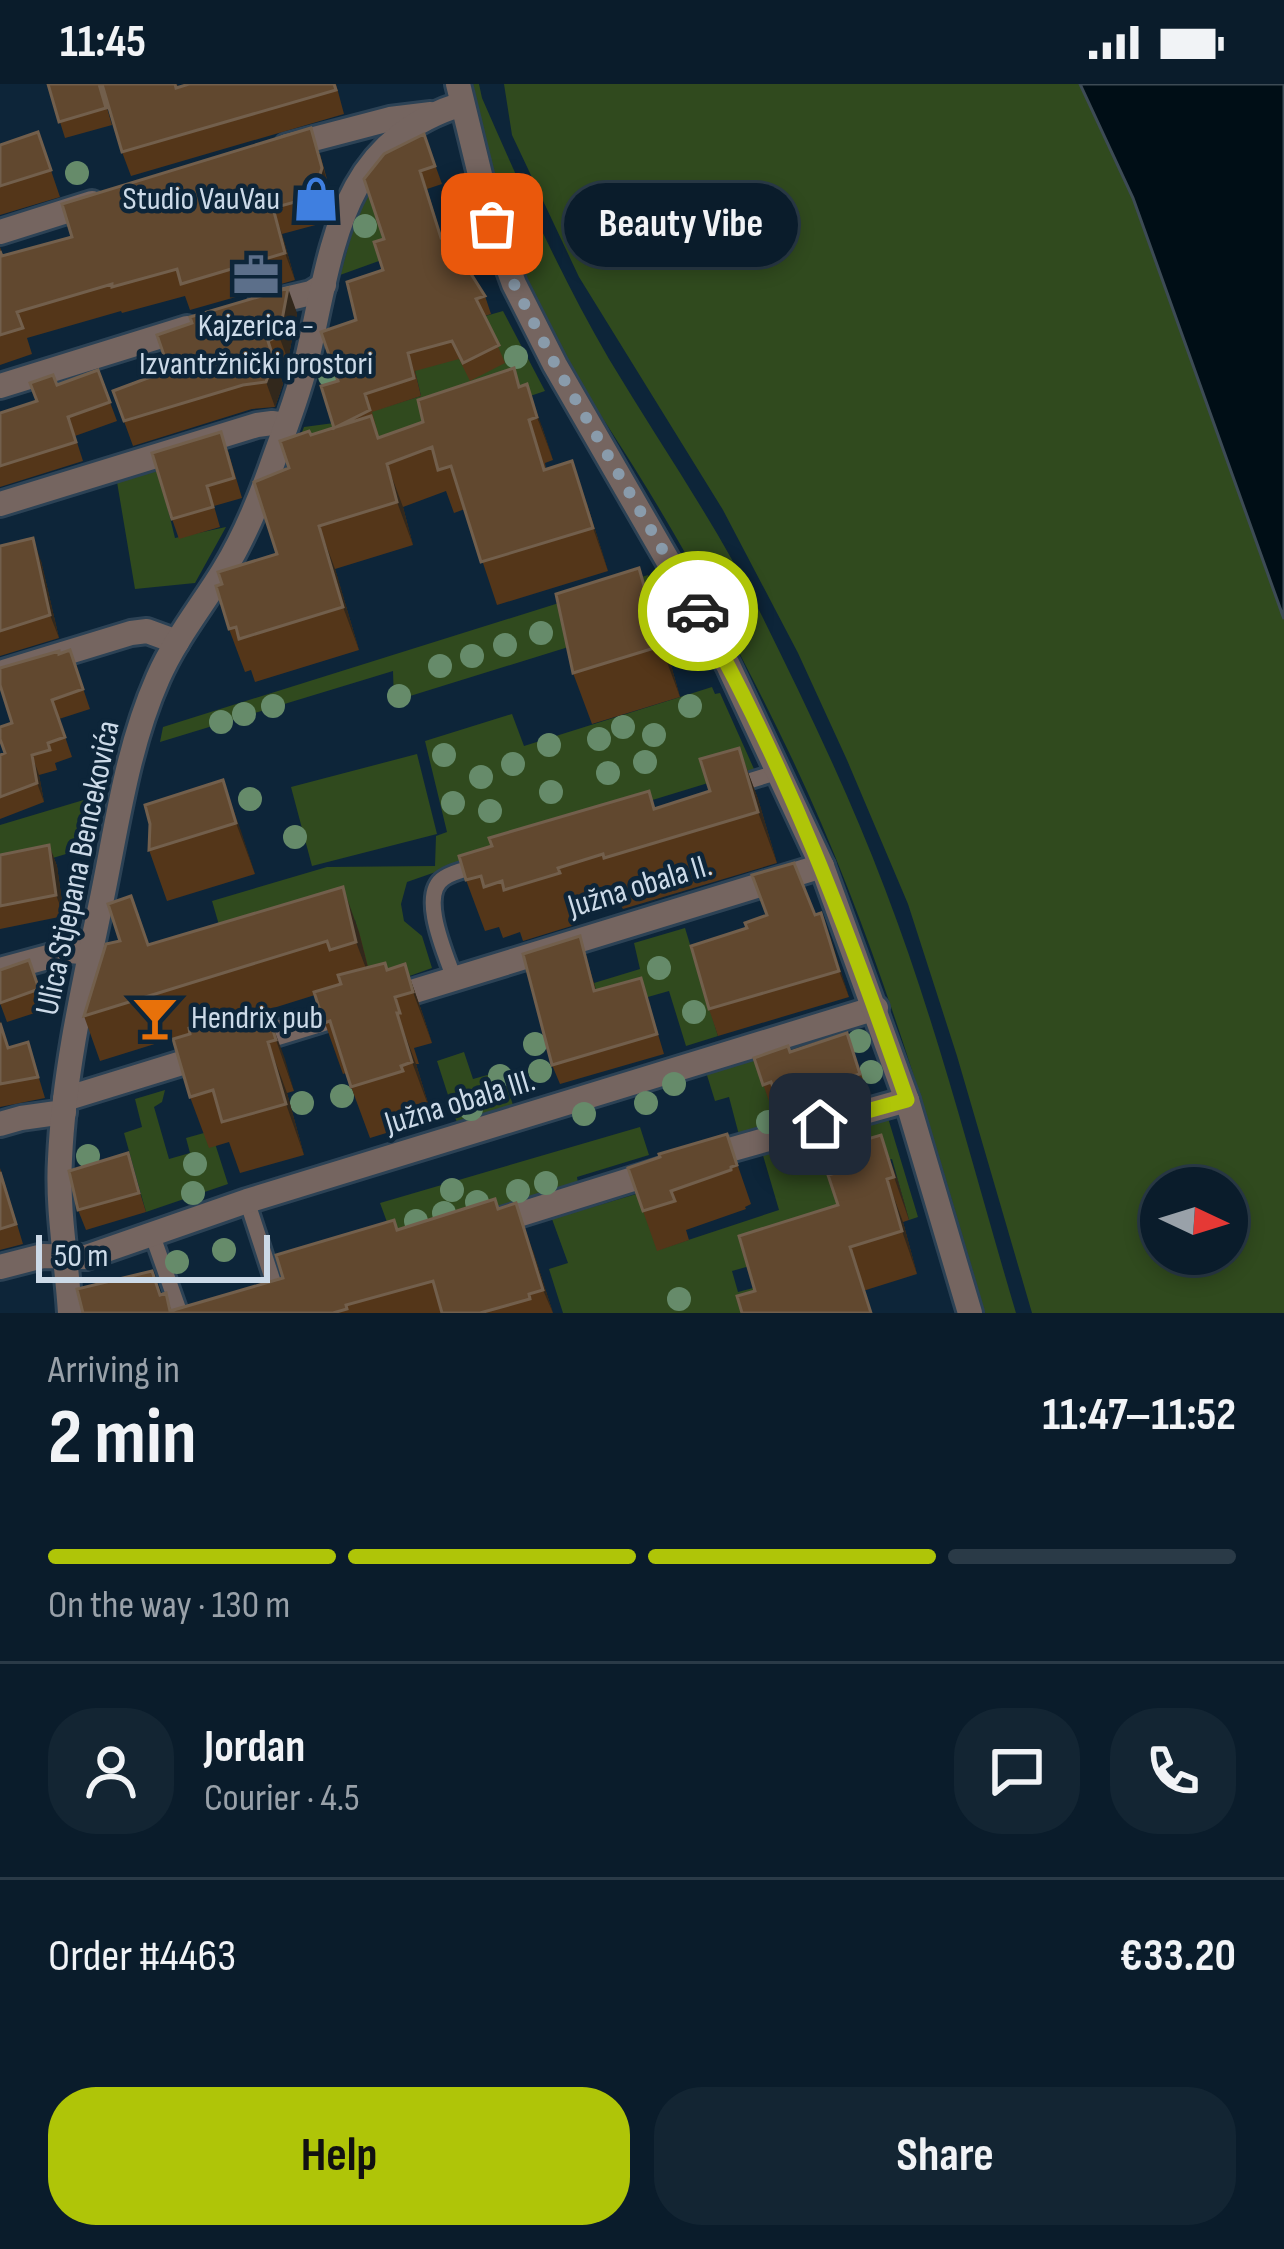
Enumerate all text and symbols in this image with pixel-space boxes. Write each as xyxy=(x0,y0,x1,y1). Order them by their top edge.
text: 11:45 xyxy=(60,15,146,70)
pin xyxy=(441,173,543,275)
shop icon: Studio VauVau xyxy=(291,174,341,224)
place label: Studio VauVau xyxy=(123,179,280,219)
callout: Beauty Vibe xyxy=(564,182,798,266)
icon: bag xyxy=(459,191,525,257)
text: Beauty Vibe xyxy=(599,201,763,248)
office icon: Kajzerica - Izvantržnički prostori xyxy=(231,250,281,300)
place label: Kajzerica - Izvantržnički prostori xyxy=(139,306,373,384)
courier xyxy=(638,551,758,671)
icon: car xyxy=(665,578,731,644)
street label: Ulica Stjepana Bencekovića xyxy=(27,717,129,1019)
street label: Južna obala II. xyxy=(562,845,717,927)
bar icon: Hendrix pub xyxy=(130,993,180,1043)
place label: Hendrix pub xyxy=(191,998,323,1038)
street label: Južna obala III. xyxy=(379,1060,540,1144)
pin xyxy=(769,1073,871,1175)
icon: home xyxy=(787,1091,853,1157)
north arrow xyxy=(1140,1167,1248,1275)
map controls xyxy=(1140,1167,1248,1275)
scale bar xyxy=(36,1229,270,1282)
text: 50 m xyxy=(54,1236,108,1276)
text: Arriving in xyxy=(48,1347,180,1394)
text: 11:47–11:52 xyxy=(1042,1388,1236,1443)
text: 2 min xyxy=(48,1392,197,1485)
text: On the way · 130 m xyxy=(48,1582,290,1629)
button: person xyxy=(48,1708,174,1834)
button: chat xyxy=(954,1708,1080,1834)
button: phone xyxy=(1110,1708,1236,1834)
text: Jordan xyxy=(204,1720,305,1775)
text: Courier · 4.5 xyxy=(204,1775,360,1822)
text: Order #4463 xyxy=(48,1929,236,1984)
text: €33.20 xyxy=(1120,1929,1236,1984)
button: Help xyxy=(48,2087,630,2225)
button: Share xyxy=(654,2087,1236,2225)

